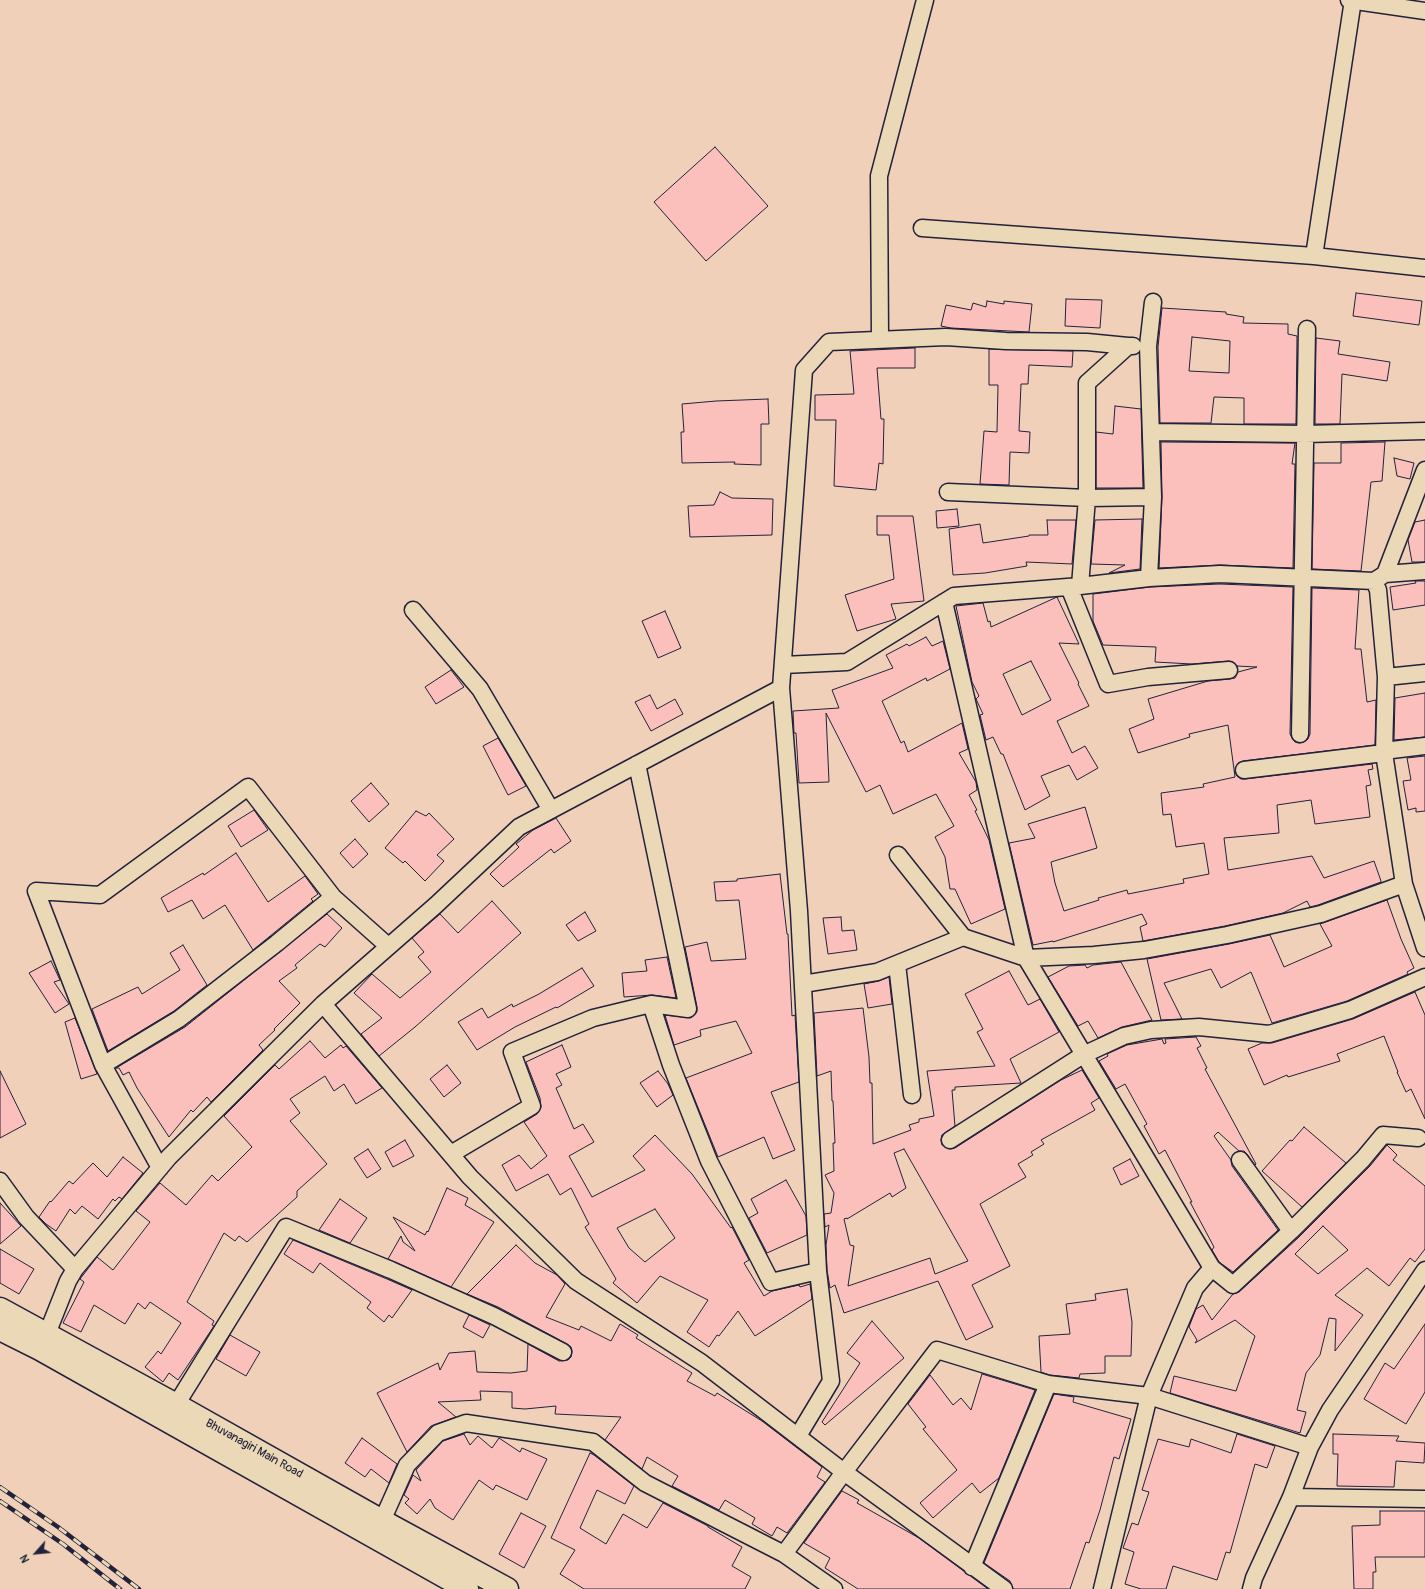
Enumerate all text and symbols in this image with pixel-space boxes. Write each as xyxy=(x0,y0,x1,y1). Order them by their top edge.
street label: Bhuvanagiri Main Road xyxy=(203,1416,305,1482)
north arrow xyxy=(16,1533,56,1573)
text: N xyxy=(17,1552,32,1565)

